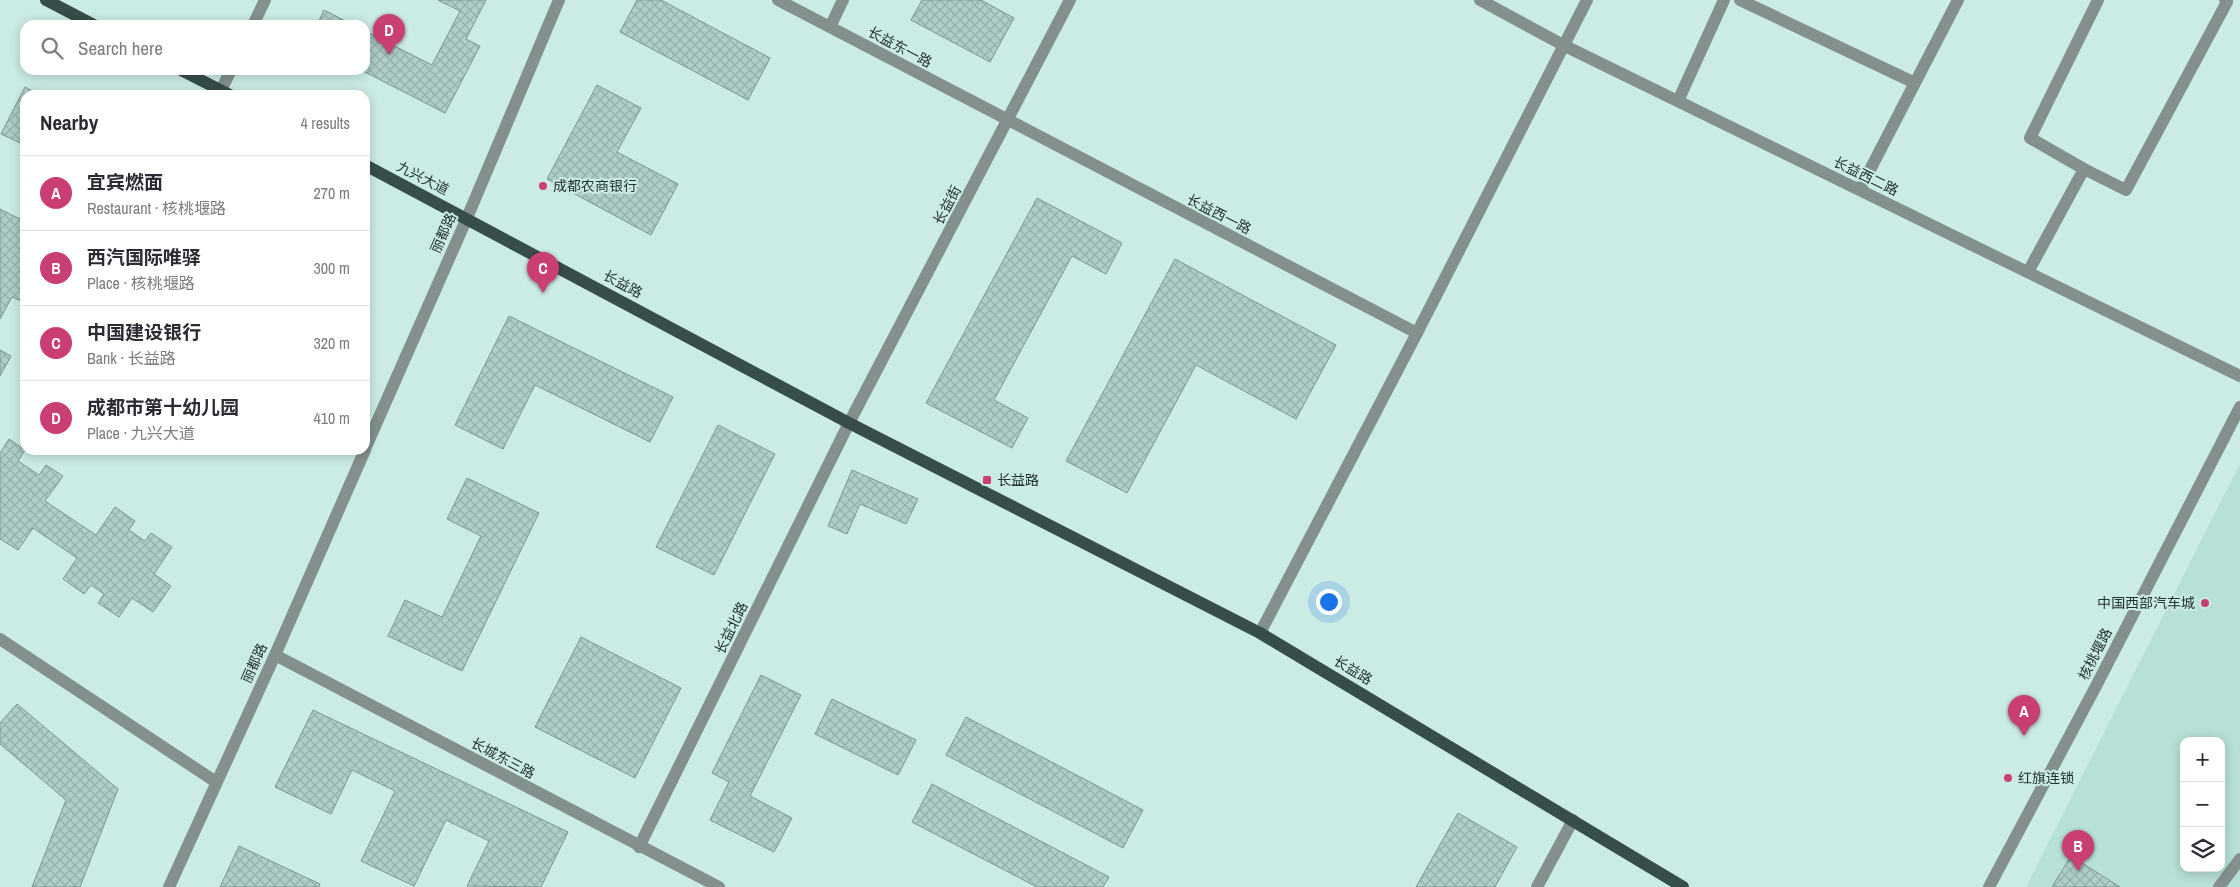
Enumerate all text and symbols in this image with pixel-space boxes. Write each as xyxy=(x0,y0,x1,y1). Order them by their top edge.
pin: D xyxy=(373,14,405,55)
search box xyxy=(20,20,370,75)
street label: 长益东一路 xyxy=(865,23,935,71)
icon: search xyxy=(38,34,66,62)
text: Search here xyxy=(78,35,163,61)
text: Nearby xyxy=(40,108,98,137)
text: 4 results xyxy=(300,112,350,134)
street label: 长益西二路 xyxy=(1831,153,1901,199)
street label: 九兴大道 xyxy=(394,157,452,199)
text: 宜宾燃面 xyxy=(87,169,163,195)
place label: 成都农商银行 xyxy=(553,177,637,195)
marker: 成都农商银行 xyxy=(537,180,549,192)
text: A xyxy=(51,182,61,204)
text: 270 m xyxy=(314,182,350,204)
street label: 长益街 xyxy=(929,182,965,228)
street label: 长益西一路 xyxy=(1184,190,1254,238)
text: Restaurant · 核桃堰路 xyxy=(87,197,226,219)
street label: 丽都路 xyxy=(426,210,460,256)
text: 西汽国际唯驿 xyxy=(87,244,201,270)
pin: C xyxy=(527,252,559,293)
text: B xyxy=(51,257,61,279)
text: 300 m xyxy=(314,257,350,279)
street label: 长益路 xyxy=(600,266,646,302)
text: Place · 核桃堰路 xyxy=(87,272,195,294)
text: 中国建设银行 xyxy=(87,319,201,345)
text: C xyxy=(51,332,61,354)
text: 320 m xyxy=(314,332,350,354)
text: Bank · 长益路 xyxy=(87,347,176,369)
text: 成都市第十幼儿园 xyxy=(87,394,239,420)
text: D xyxy=(51,407,61,429)
text: 410 m xyxy=(314,407,350,429)
text: Place · 九兴大道 xyxy=(87,422,195,444)
place label: 长益路 xyxy=(997,471,1039,489)
marker: 长益路 xyxy=(981,474,993,486)
your location xyxy=(1316,589,1342,615)
place label: 中国西部汽车城 xyxy=(2097,594,2195,612)
marker: 中国西部汽车城 xyxy=(2199,597,2211,609)
street label: 长益北路 xyxy=(711,599,751,657)
street label: 核桃堰路 xyxy=(2074,625,2116,683)
street label: 丽都路 xyxy=(237,640,271,686)
street label: 长益路 xyxy=(1330,651,1376,689)
pin: A xyxy=(2008,695,2040,736)
street label: 长城东三路 xyxy=(468,734,538,782)
map controls xyxy=(2180,737,2225,872)
button: + xyxy=(2180,737,2225,782)
place label: 红旗连锁 xyxy=(2018,769,2074,787)
marker: 红旗连锁 xyxy=(2002,772,2014,784)
button: − xyxy=(2180,782,2225,827)
button: layers xyxy=(2180,827,2225,872)
pin: B xyxy=(2062,830,2094,871)

